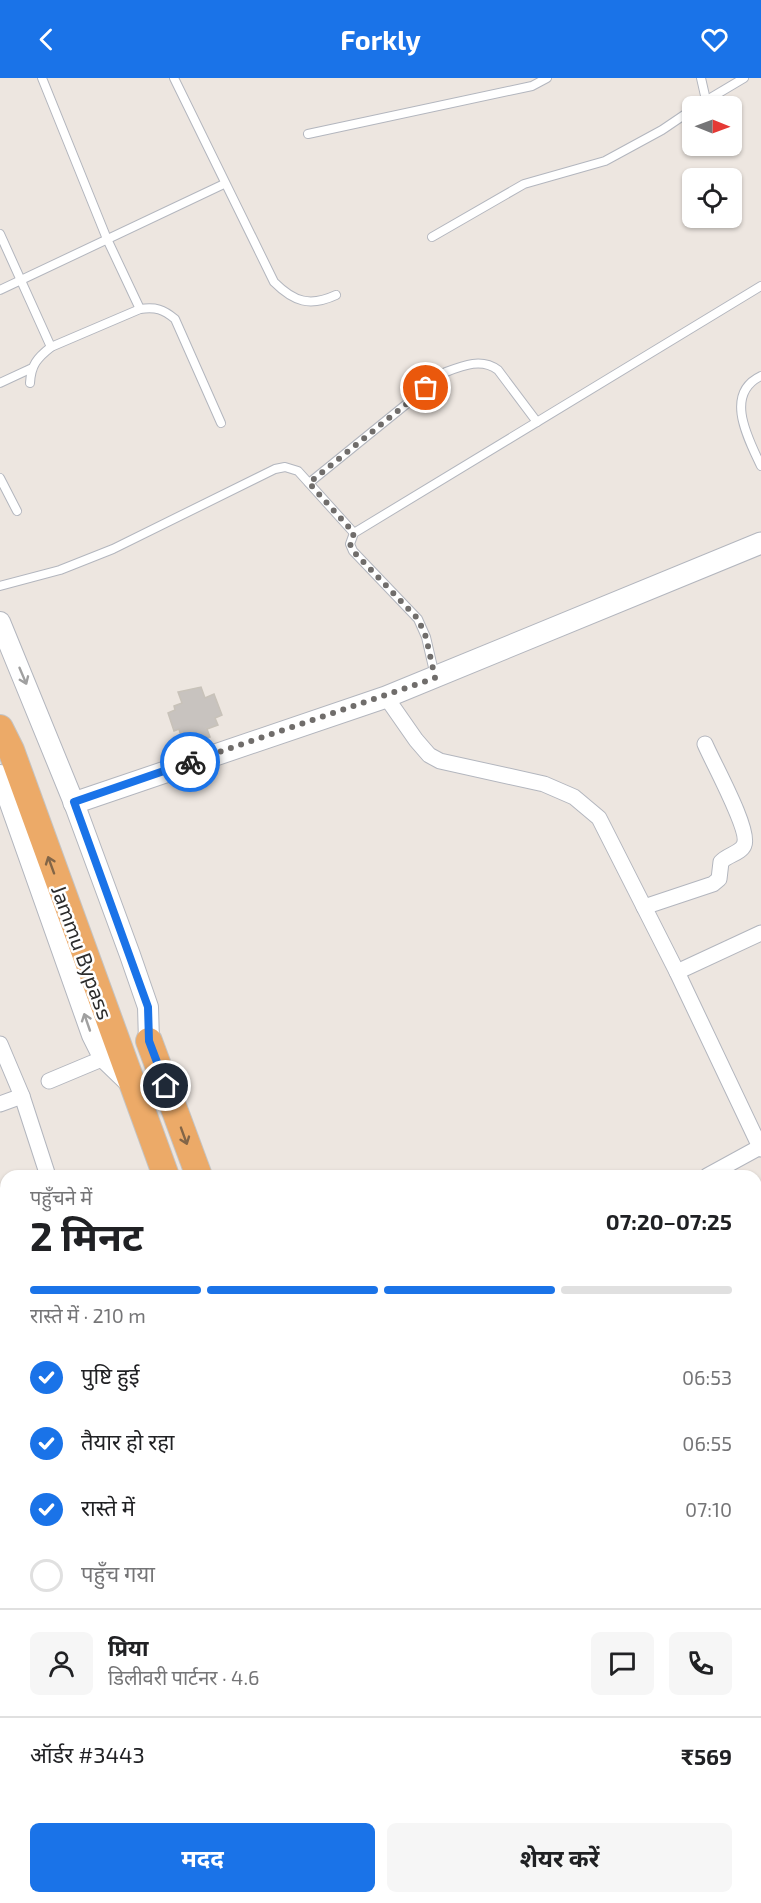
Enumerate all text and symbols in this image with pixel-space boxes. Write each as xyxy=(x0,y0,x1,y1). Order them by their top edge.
icon: back xyxy=(30,23,63,56)
text: Forkly xyxy=(340,23,421,55)
icon: heart xyxy=(698,23,731,56)
north arrow xyxy=(682,96,742,156)
map controls xyxy=(682,96,742,228)
button: locate xyxy=(682,168,742,228)
pin xyxy=(400,362,451,413)
icon: bag xyxy=(409,371,442,404)
one-way arrow xyxy=(18,666,29,684)
courier xyxy=(160,732,220,792)
icon: bike xyxy=(174,746,207,779)
one-way arrow xyxy=(45,856,56,875)
street label: Jammu Bypass xyxy=(47,881,119,1023)
one-way arrow xyxy=(81,1013,92,1032)
pin xyxy=(140,1060,191,1111)
icon: home xyxy=(149,1069,182,1102)
one-way arrow xyxy=(180,1126,191,1145)
text: पहुँचने में xyxy=(30,1185,92,1209)
text: 07:20–07:25 xyxy=(606,1208,732,1234)
text: 2 मिनट xyxy=(30,1212,143,1259)
text: रास्ते में · 210 m xyxy=(30,1303,146,1327)
icon: check xyxy=(30,1361,63,1394)
text: पुष्टि हुई xyxy=(81,1362,139,1388)
text: 06:53 xyxy=(682,1365,732,1389)
icon: check xyxy=(30,1427,63,1460)
text: तैयार हो रहा xyxy=(81,1428,175,1454)
text: 06:55 xyxy=(682,1431,732,1455)
icon: check xyxy=(30,1493,63,1526)
text: रास्ते में xyxy=(81,1494,135,1520)
text: 07:10 xyxy=(685,1497,732,1521)
text: पहुँच गया xyxy=(81,1560,155,1586)
button: person xyxy=(30,1632,93,1695)
button: chat xyxy=(591,1632,654,1695)
button: phone xyxy=(669,1632,732,1695)
text: प्रिया xyxy=(108,1634,148,1660)
text: डिलीवरी पार्टनर · 4.6 xyxy=(108,1665,259,1689)
text: ऑर्डर #3443 xyxy=(30,1741,145,1767)
text: ₹569 xyxy=(681,1743,732,1769)
button: मदद xyxy=(30,1823,375,1892)
button: शेयर करें xyxy=(387,1823,732,1892)

